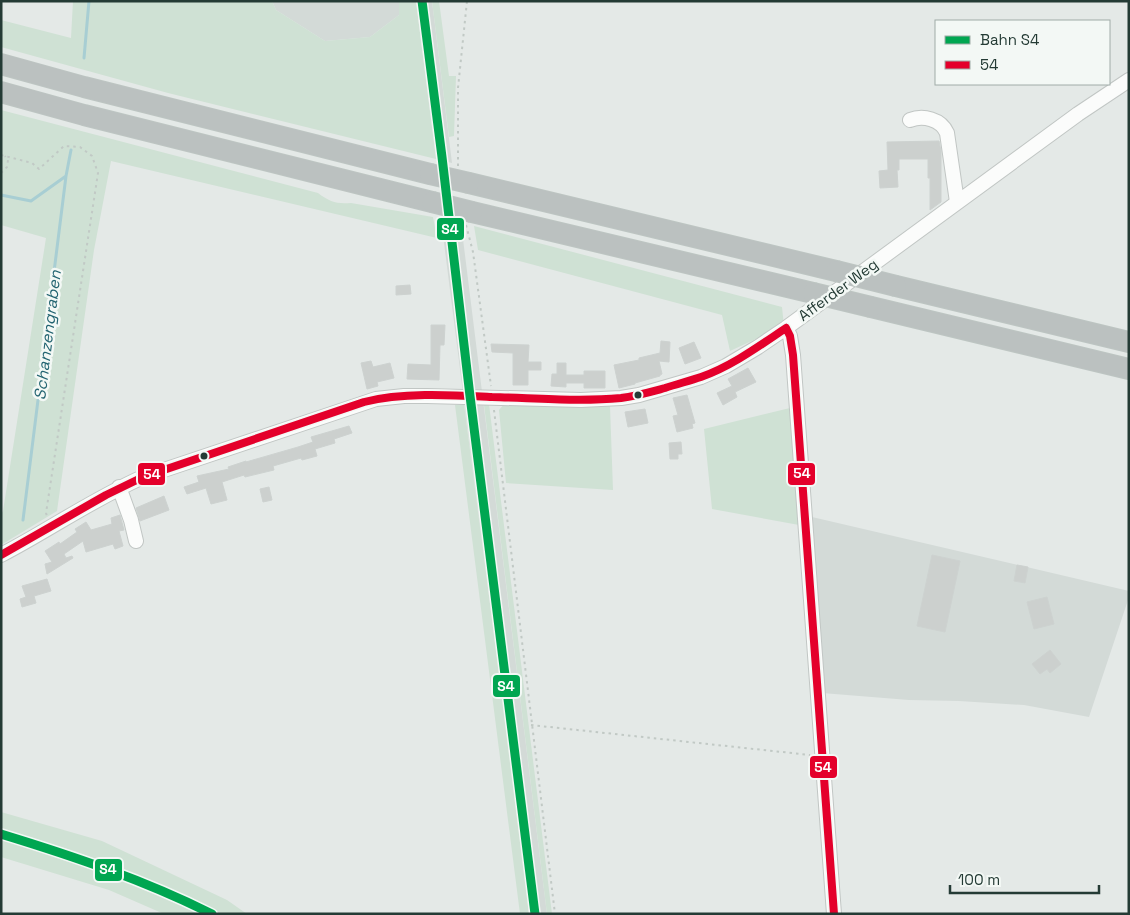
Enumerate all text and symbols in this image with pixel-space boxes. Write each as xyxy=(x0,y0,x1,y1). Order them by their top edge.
legend xyxy=(935,20,1110,85)
text: Bahn S4 xyxy=(980,30,1039,49)
text: 54 xyxy=(980,55,998,74)
line badge: S4 xyxy=(436,217,465,241)
text: S4 xyxy=(441,220,459,238)
street label: Afferder Weg xyxy=(794,254,881,325)
water label: Schanzengraben xyxy=(29,268,66,401)
unlabelled marker xyxy=(633,390,643,400)
unlabelled marker xyxy=(199,451,209,461)
line badge: 54 xyxy=(137,462,166,486)
line badge: 54 xyxy=(787,462,816,486)
text: 54 xyxy=(793,464,811,482)
text: 54 xyxy=(143,465,161,483)
line badge: S4 xyxy=(492,674,521,698)
text: S4 xyxy=(497,677,515,695)
line badge: 54 xyxy=(809,755,838,779)
text: 54 xyxy=(814,758,832,776)
line badge: S4 xyxy=(94,858,123,882)
text: S4 xyxy=(99,860,117,878)
scale bar xyxy=(950,862,1099,894)
text: 100 m xyxy=(958,870,1000,889)

